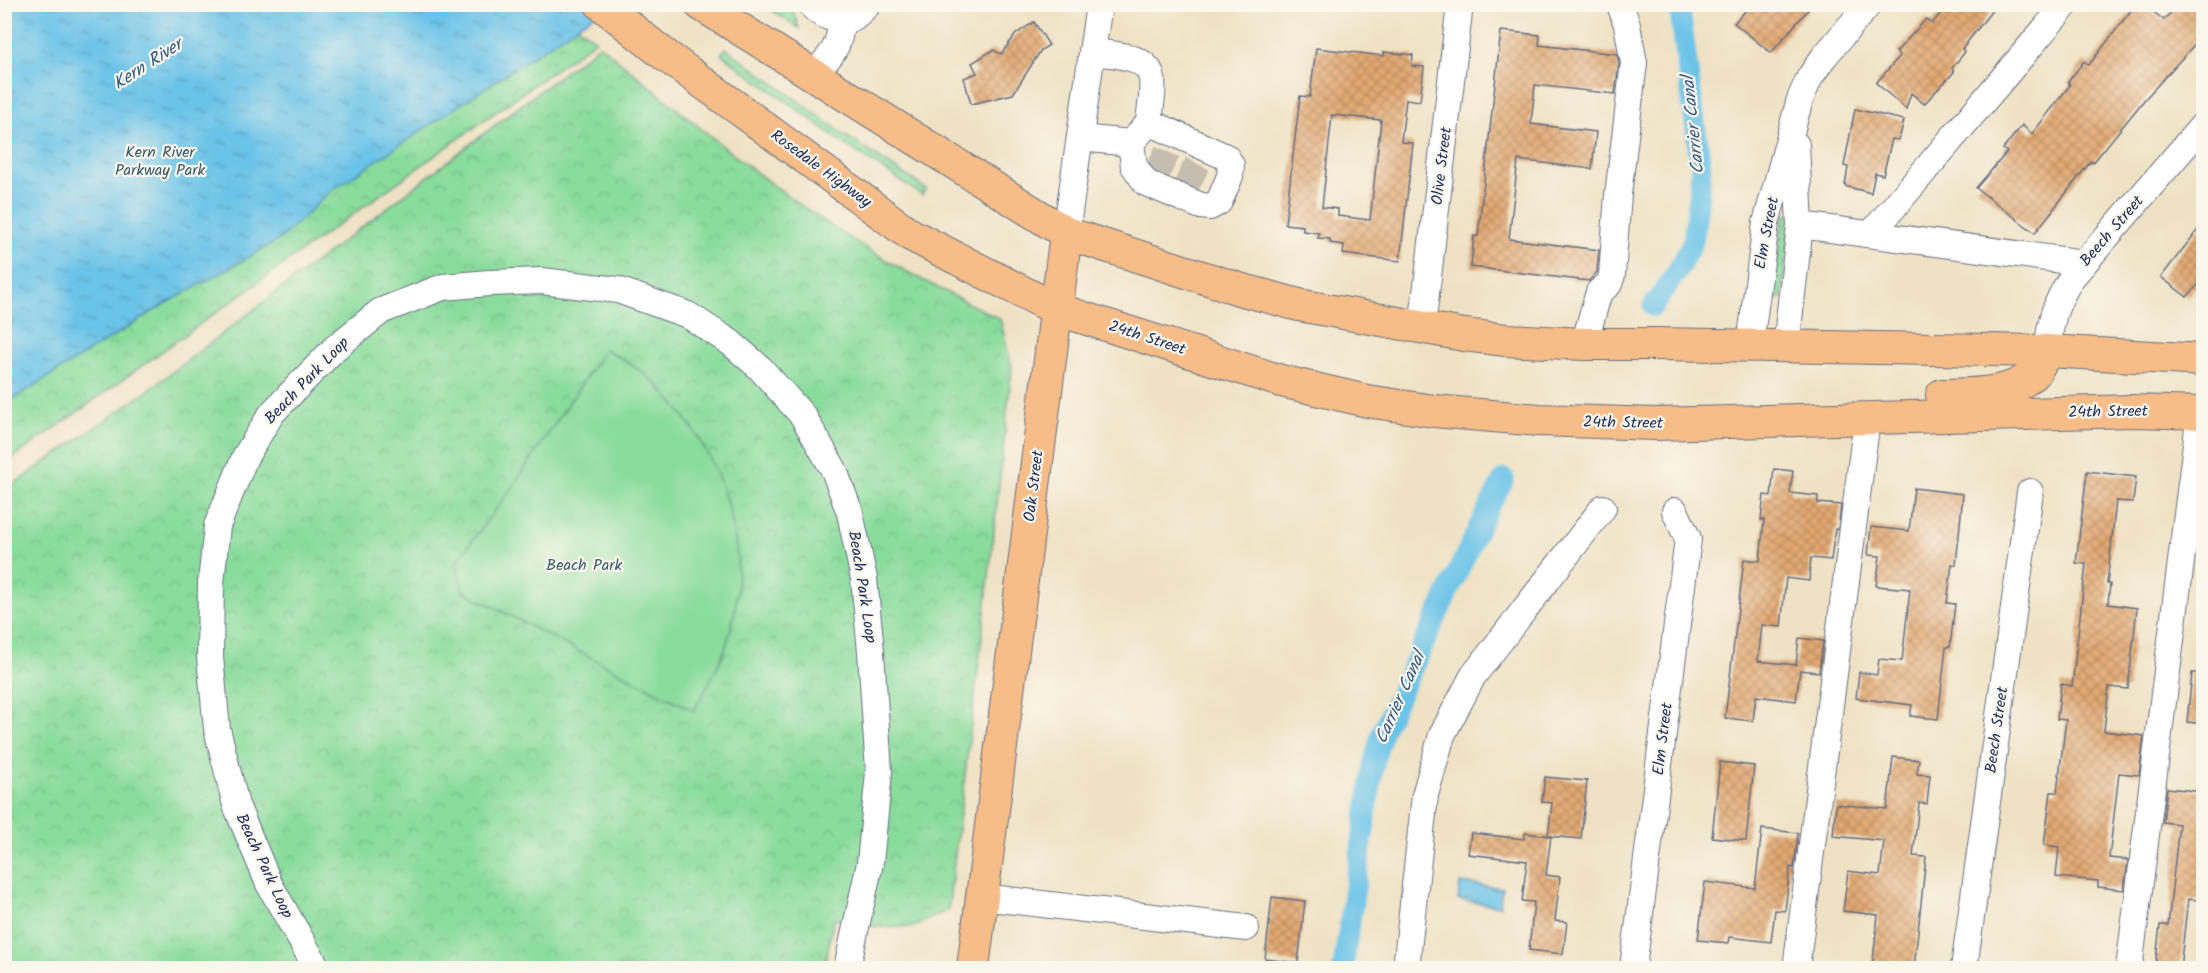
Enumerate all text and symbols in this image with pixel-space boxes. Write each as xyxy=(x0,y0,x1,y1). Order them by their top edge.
water label: Kern River xyxy=(107,29,192,98)
water label: Carrier Canal xyxy=(1674,71,1714,175)
street label: Rosedale Highway xyxy=(765,124,877,215)
street label: Olive Street xyxy=(1425,125,1459,206)
park label: Kern River Parkway Park xyxy=(115,140,206,183)
street label: Beech Street xyxy=(2074,189,2151,272)
street label: Elm Street xyxy=(1748,194,1786,271)
street label: 24th Street xyxy=(1105,314,1190,362)
street label: Beach Park Loop xyxy=(259,331,356,430)
street label: 24th Street xyxy=(2068,399,2149,425)
street label: 24th Street xyxy=(1583,410,1664,436)
street label: Oak Street xyxy=(1017,448,1051,523)
street label: Beach Park Loop xyxy=(841,529,883,645)
park label: Beach Park xyxy=(546,553,622,578)
water label: Carrier Canal xyxy=(1368,644,1436,749)
street label: Beech Street xyxy=(1979,684,2016,775)
street label: Elm Street xyxy=(1646,700,1680,777)
street label: Beach Park Loop xyxy=(229,809,299,923)

